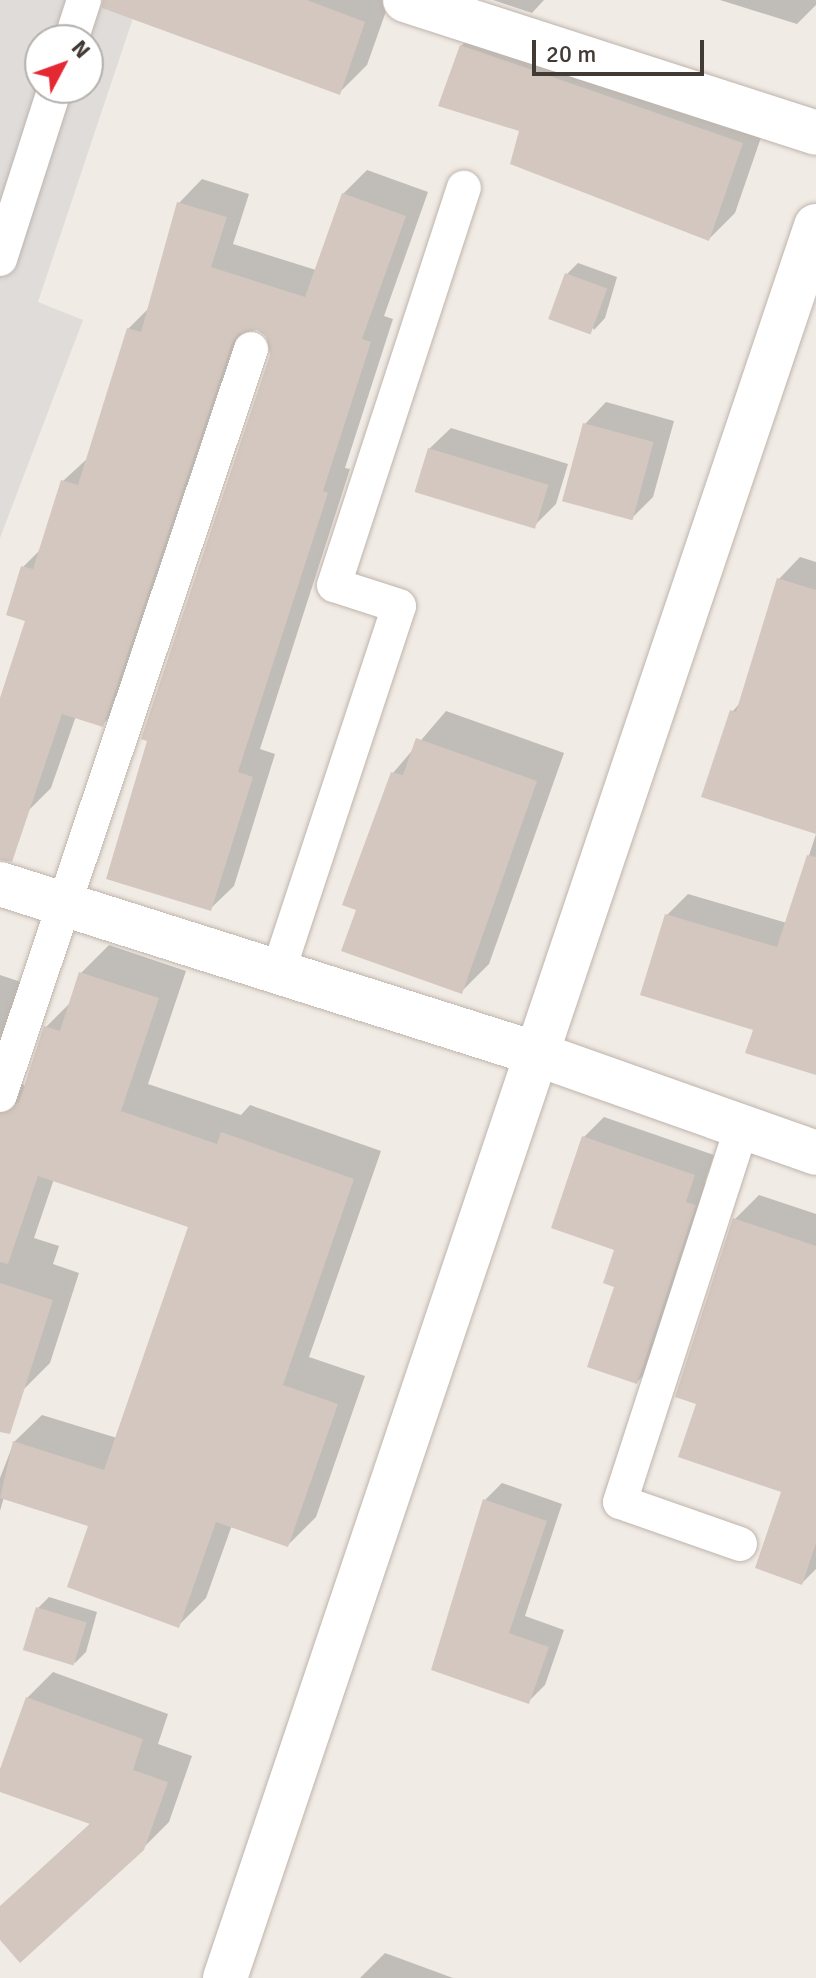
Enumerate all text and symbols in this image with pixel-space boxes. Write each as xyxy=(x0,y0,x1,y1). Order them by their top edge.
north arrow xyxy=(24,24,104,104)
scale bar xyxy=(536,24,708,74)
text: N xyxy=(66,35,96,64)
text: 20 m xyxy=(546,39,596,69)

